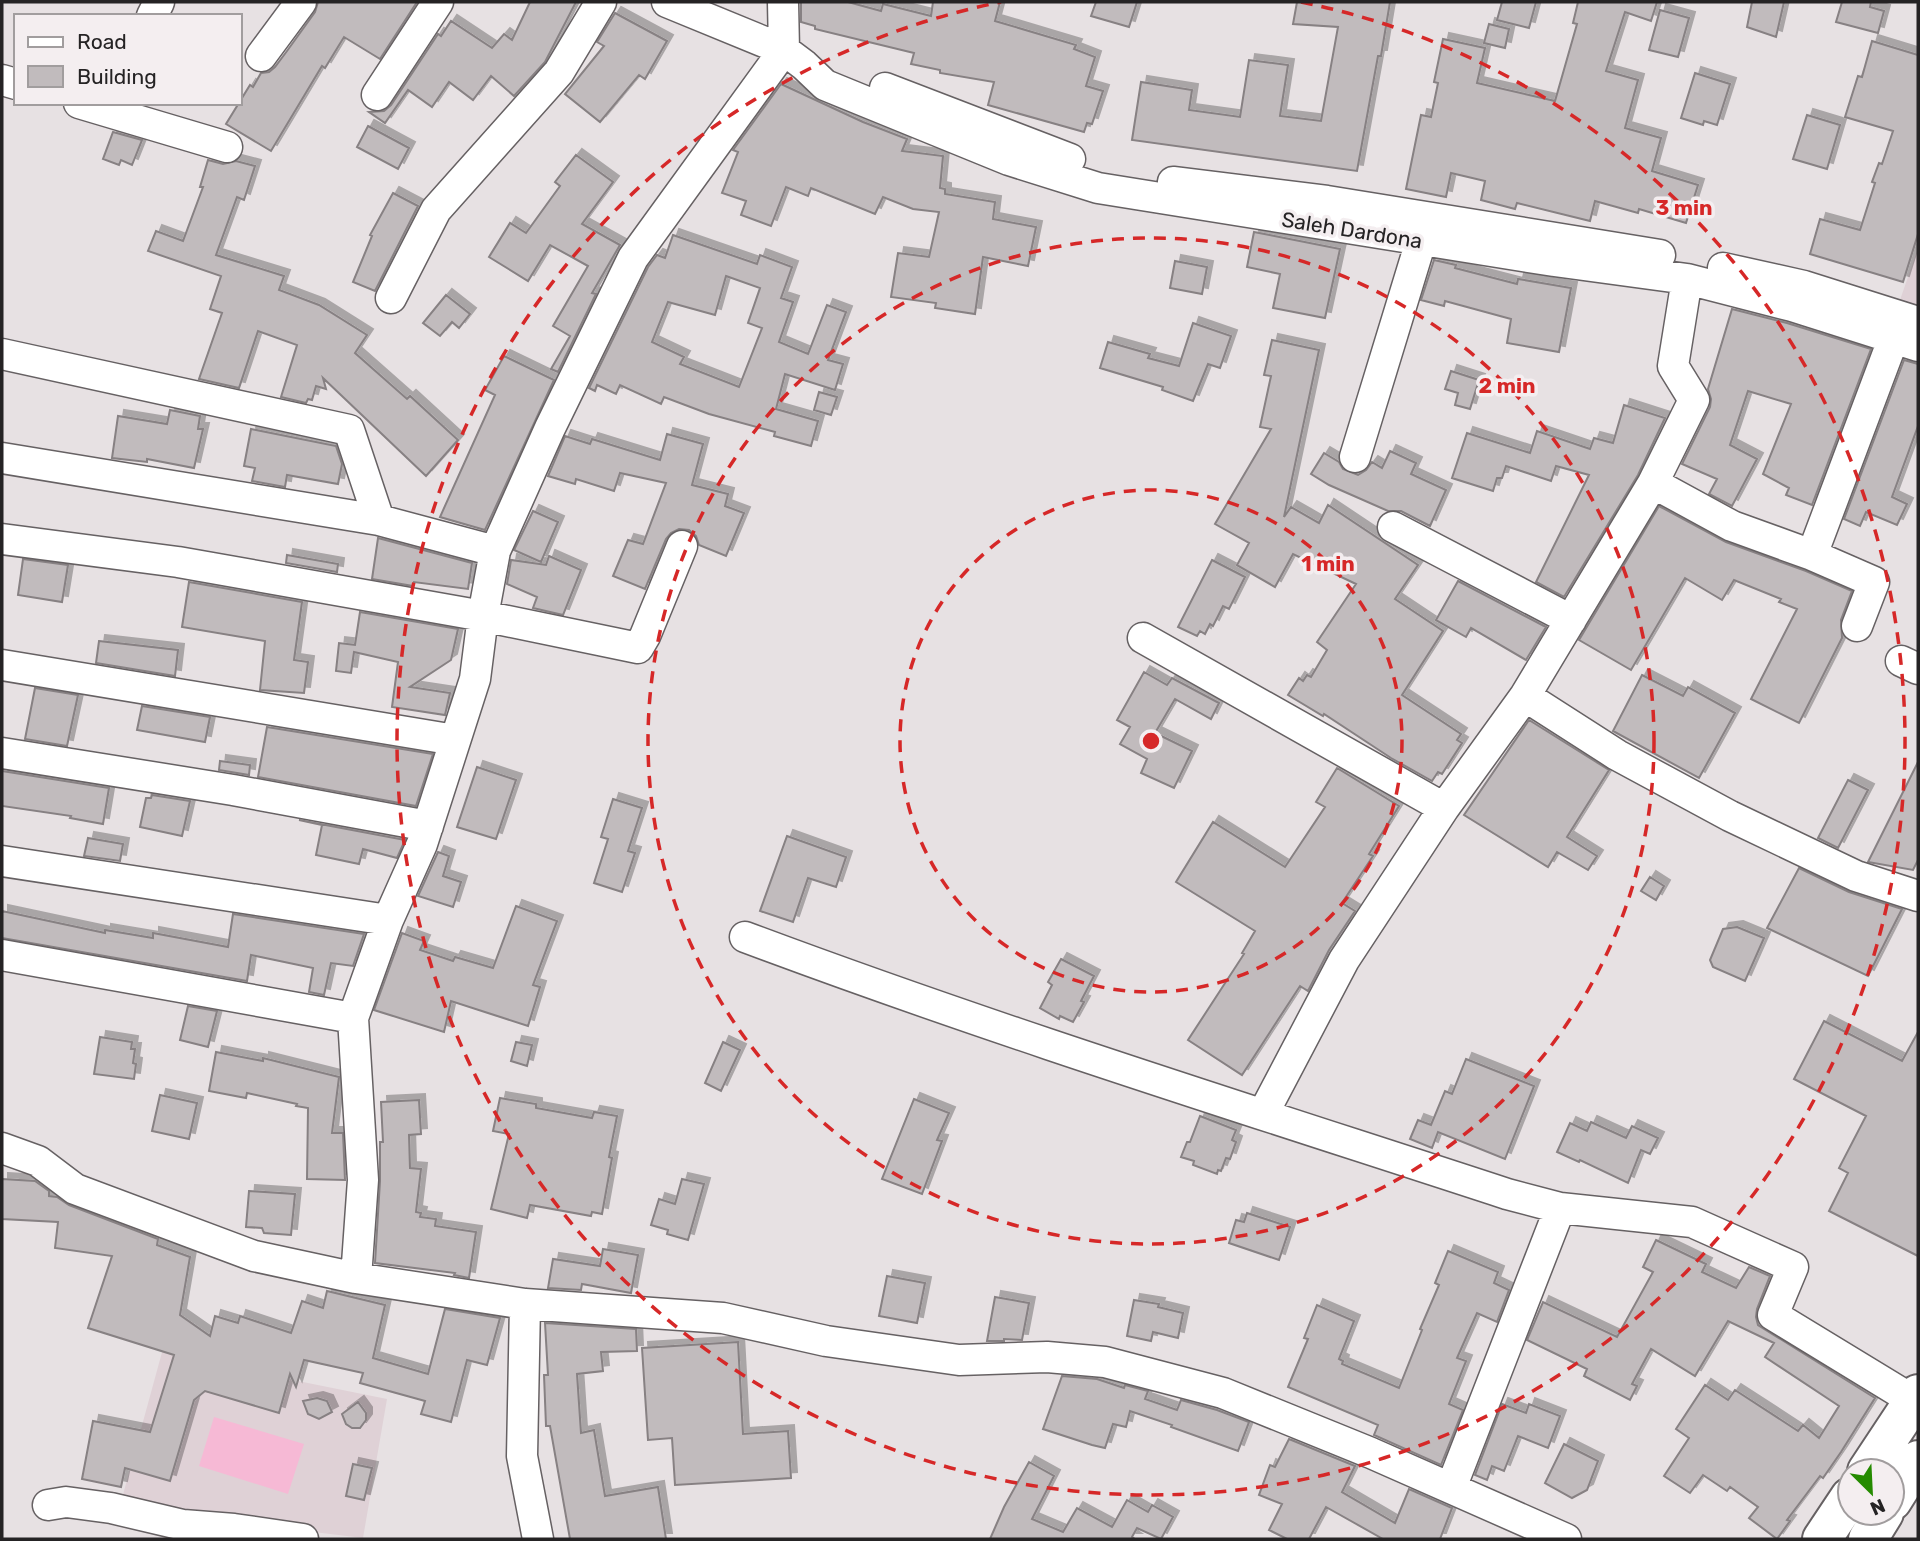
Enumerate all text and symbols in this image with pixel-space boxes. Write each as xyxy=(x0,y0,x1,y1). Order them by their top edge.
legend xyxy=(14,14,242,105)
text: Road xyxy=(77,29,127,54)
text: Building xyxy=(77,64,157,89)
text: 3 min xyxy=(1655,195,1713,220)
street label: Saleh Dardona xyxy=(1280,207,1424,253)
text: 2 min xyxy=(1479,373,1535,398)
text: 1 min xyxy=(1301,551,1355,576)
centre of rings xyxy=(1139,729,1163,753)
north arrow xyxy=(1836,1457,1906,1527)
text: N xyxy=(1867,1494,1889,1520)

